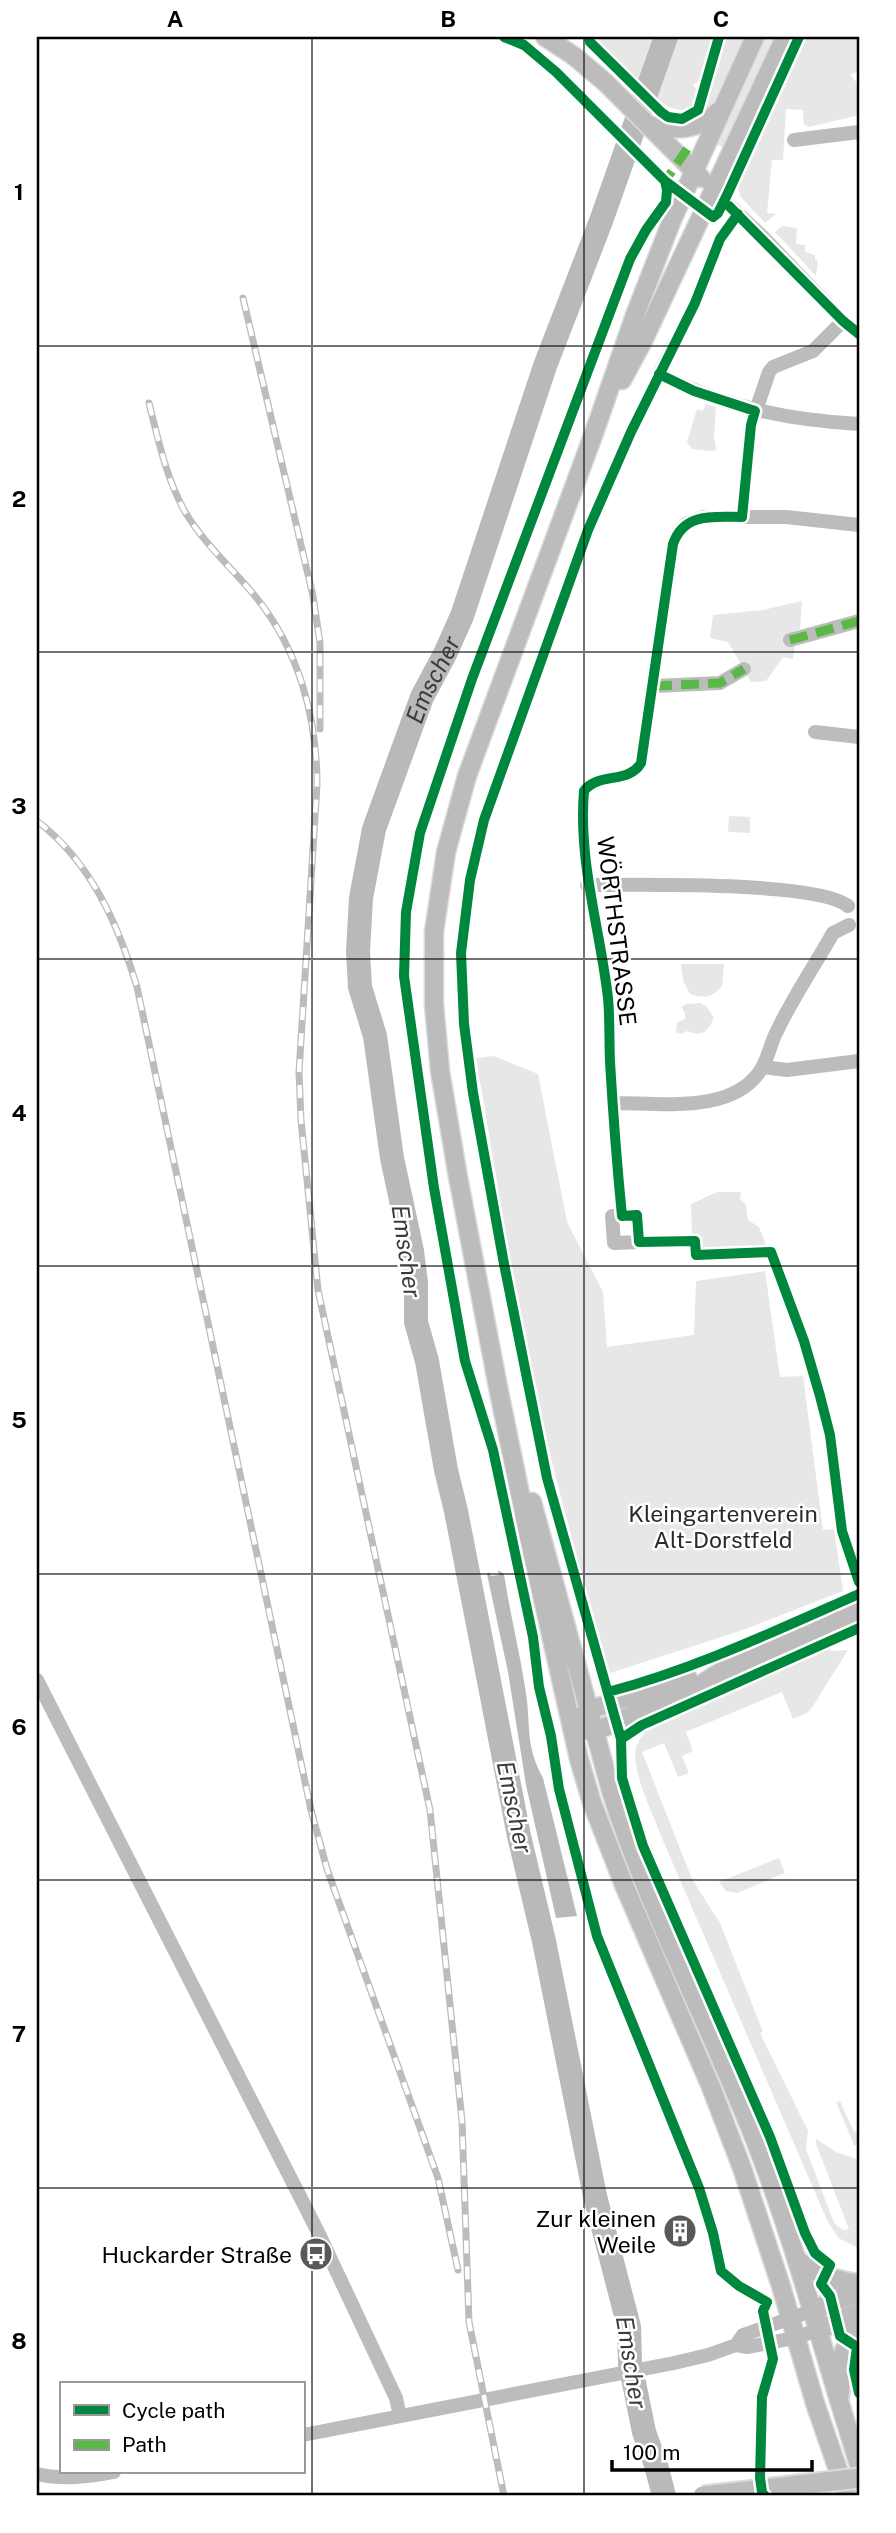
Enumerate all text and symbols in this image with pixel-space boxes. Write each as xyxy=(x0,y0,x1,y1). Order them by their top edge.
text: A xyxy=(167,5,184,32)
text: B xyxy=(440,5,456,32)
text: C xyxy=(713,5,729,32)
text: 1 xyxy=(14,178,24,205)
text: 2 xyxy=(12,485,26,512)
water label: Emscher xyxy=(400,631,466,727)
text: 3 xyxy=(11,792,27,819)
street label: WÖRTHSTRASSE xyxy=(592,835,642,1027)
text: 4 xyxy=(11,1099,27,1126)
water label: Emscher xyxy=(387,1203,428,1300)
text: 5 xyxy=(11,1406,27,1433)
park label: Kleingartenverein Alt-Dorstfeld xyxy=(628,1500,818,1553)
text: 6 xyxy=(11,1713,27,1740)
water label: Emscher xyxy=(492,1758,539,1857)
text: 7 xyxy=(12,2020,26,2047)
place label: Zur kleinen Weile xyxy=(536,2205,656,2258)
building icon: Zur kleinen Weile xyxy=(661,2212,699,2250)
bus stop icon: Huckarder Straße xyxy=(297,2235,335,2273)
place label: Huckarder Straße xyxy=(101,2241,292,2268)
water label: Emscher xyxy=(611,2314,653,2411)
text: 8 xyxy=(11,2327,27,2354)
legend xyxy=(60,2382,304,2474)
text: Cycle path xyxy=(122,2398,225,2423)
scale bar xyxy=(612,2428,812,2472)
text: Path xyxy=(122,2432,167,2457)
text: 100 m xyxy=(623,2440,680,2465)

